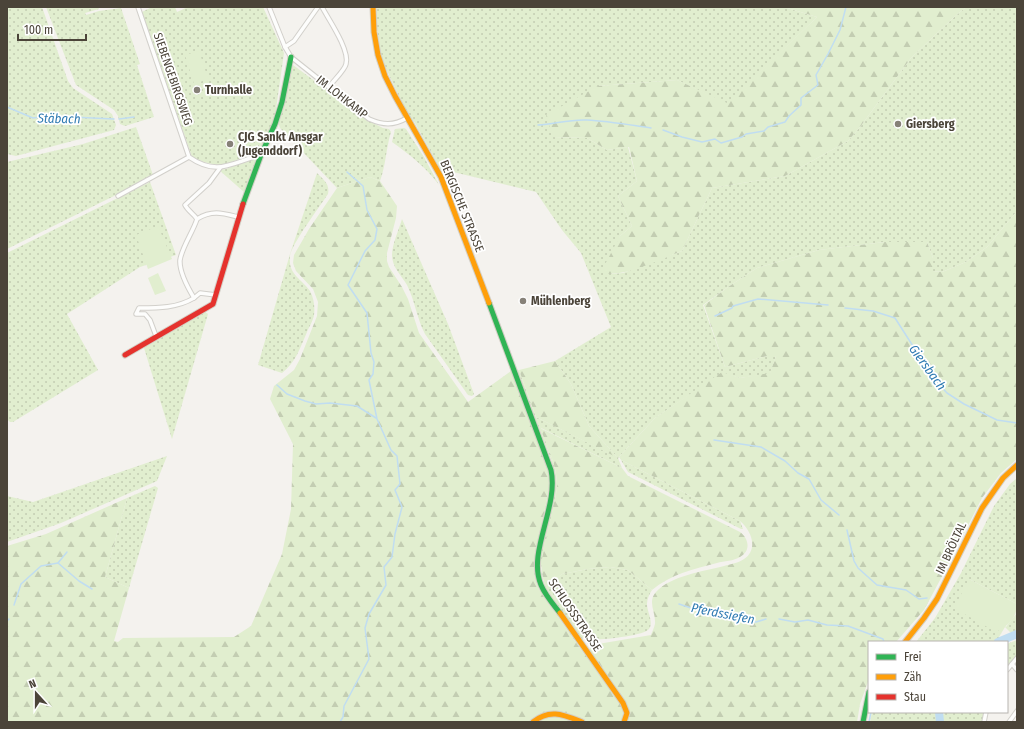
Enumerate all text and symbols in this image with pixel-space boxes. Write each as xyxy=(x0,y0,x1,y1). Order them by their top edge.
scale bar xyxy=(18,16,86,42)
text: 100 m xyxy=(24,23,53,37)
street label: SIEBENGEBIRGSWEG xyxy=(151,31,195,127)
street label: IM LOHKAMP xyxy=(313,73,371,121)
place label: Turnhalle xyxy=(205,83,252,97)
marker: Turnhalle xyxy=(192,85,202,95)
water label: Stäbach xyxy=(36,111,81,126)
place label: Giersberg xyxy=(906,117,955,131)
marker: Giersberg xyxy=(893,119,903,129)
place label: CJG Sankt Ansgar (Jugenddorf) xyxy=(238,130,323,158)
marker: CJG Sankt Ansgar (Jugenddorf) xyxy=(225,139,235,149)
street label: BERGISCHE STRASSE xyxy=(437,158,487,254)
place label: Mühlenberg xyxy=(531,294,591,308)
marker: Mühlenberg xyxy=(518,296,528,306)
water label: Giersbach xyxy=(906,342,949,393)
street label: IM BRÖLTAL xyxy=(931,518,969,576)
street label: SCHLOSSSTRASSE xyxy=(546,576,605,654)
water label: Pferdssiefen xyxy=(690,600,756,627)
legend xyxy=(868,641,1008,713)
text: Frei xyxy=(904,650,922,664)
text: Zäh xyxy=(904,670,922,684)
north arrow xyxy=(16,673,56,713)
text: N xyxy=(27,677,38,691)
text: Stau xyxy=(904,690,926,704)

